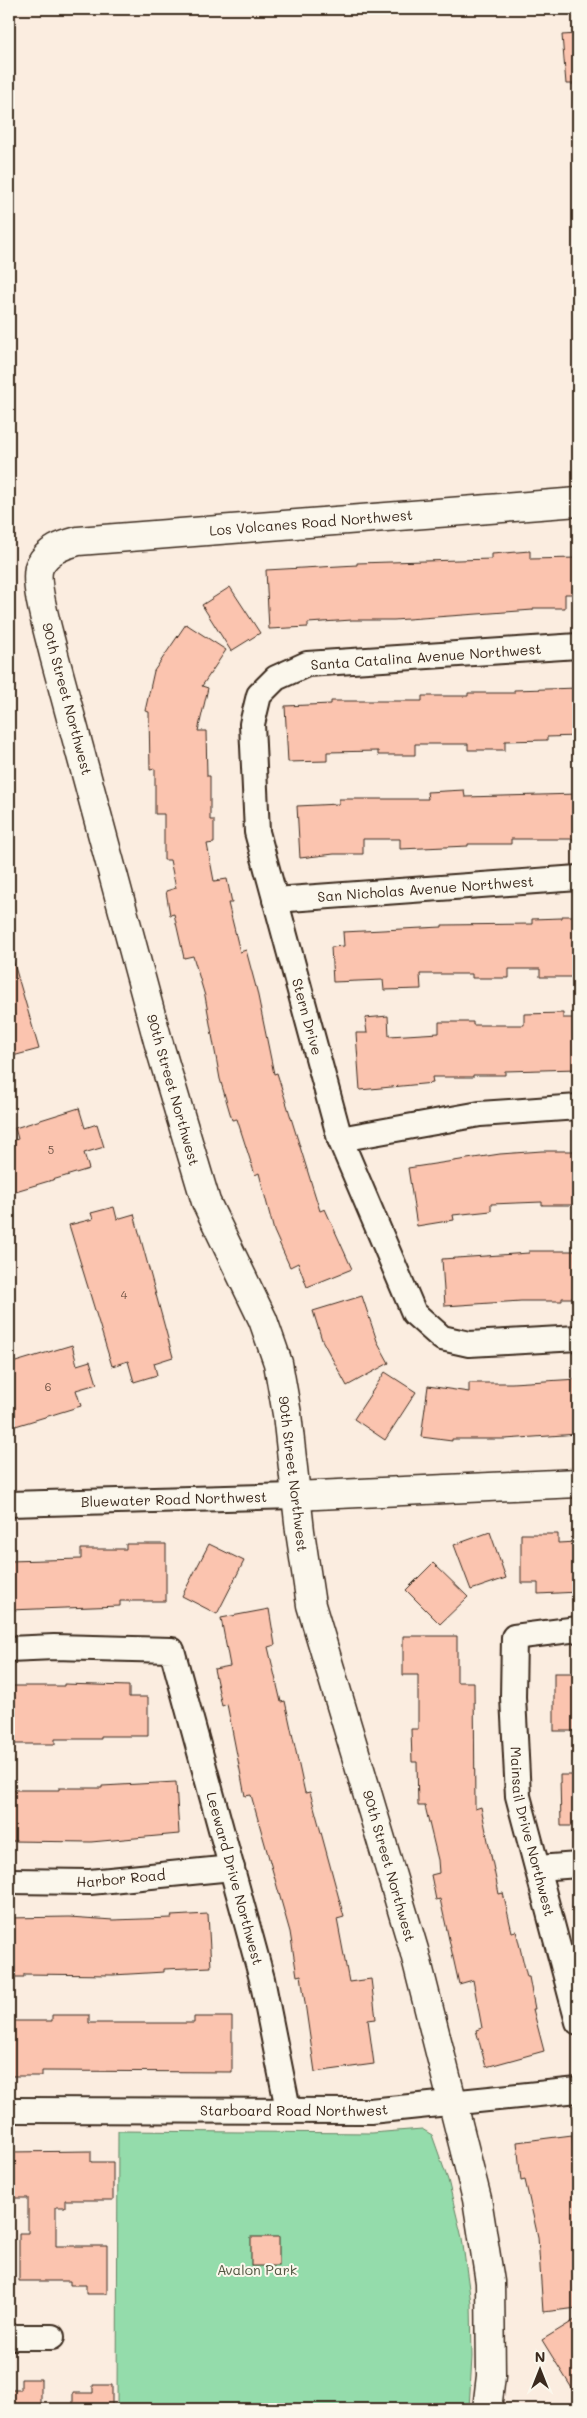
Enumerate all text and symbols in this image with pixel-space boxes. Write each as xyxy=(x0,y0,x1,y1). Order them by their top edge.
street label: Los Volcanes Road Northwest xyxy=(209,505,414,540)
street label: 90th Street Northwest xyxy=(38,621,97,777)
street label: Santa Catalina Avenue Northwest xyxy=(310,639,542,674)
street label: San Nicholas Avenue Northwest xyxy=(317,871,534,906)
street label: Stern Drive xyxy=(288,976,327,1057)
street label: 90th Street Northwest xyxy=(143,1012,204,1168)
house number: 5 xyxy=(48,1142,54,1157)
house number: 4 xyxy=(121,1287,128,1302)
house number: 6 xyxy=(45,1379,51,1394)
street label: 90th Street Northwest xyxy=(275,1395,312,1553)
street label: Bluewater Road Northwest xyxy=(81,1487,267,1511)
street label: Mainsail Drive Northwest xyxy=(507,1746,560,1918)
street label: 90th Street Northwest xyxy=(359,1788,420,1944)
street label: Leeward Drive Northwest xyxy=(202,1790,268,1967)
street label: Harbor Road xyxy=(76,1865,166,1891)
street label: Starboard Road Northwest xyxy=(200,2099,389,2120)
park label: Avalon Park xyxy=(217,2260,297,2279)
north arrow xyxy=(514,2346,564,2396)
text: N xyxy=(535,2347,545,2366)

